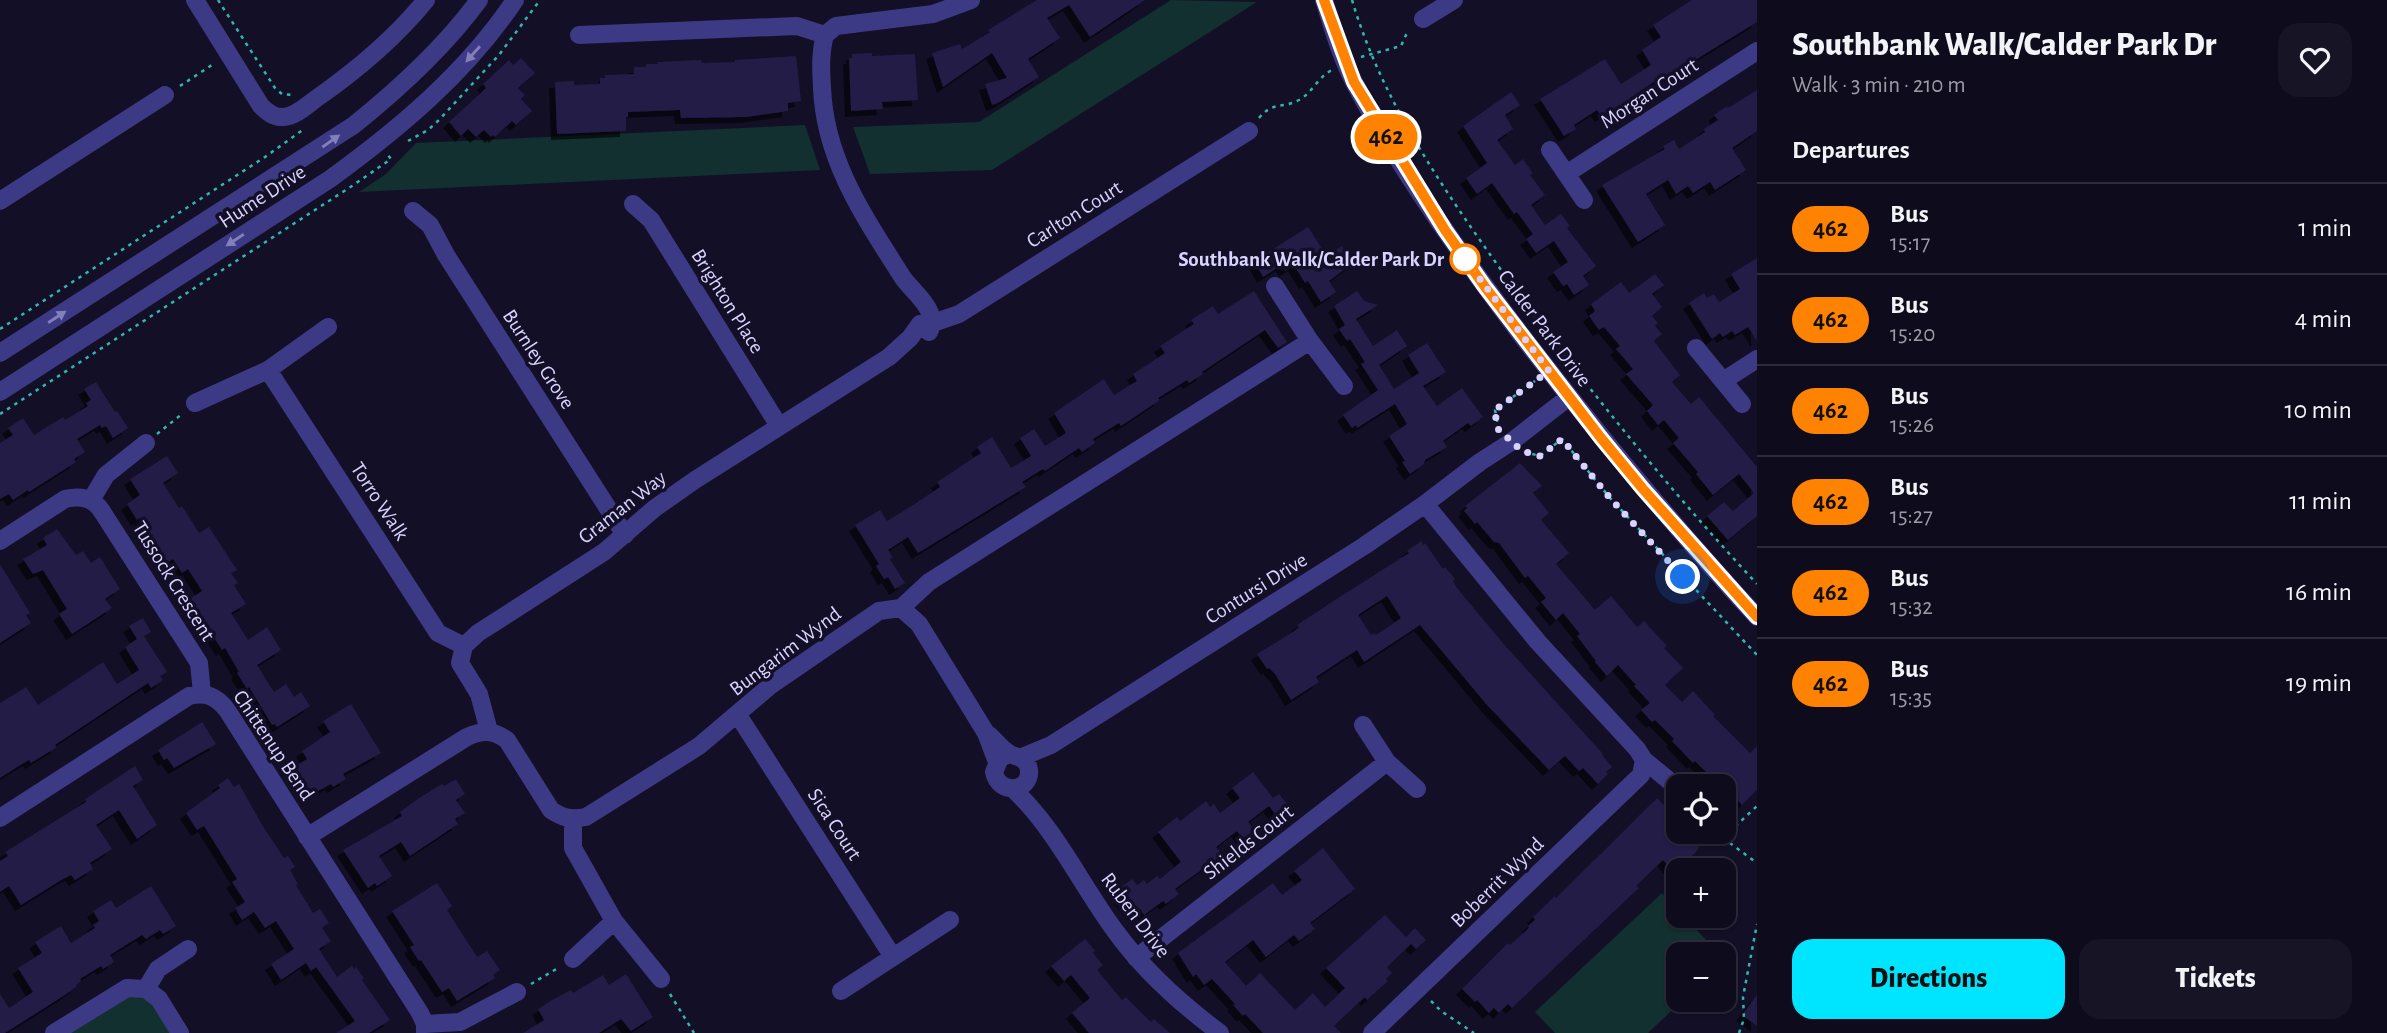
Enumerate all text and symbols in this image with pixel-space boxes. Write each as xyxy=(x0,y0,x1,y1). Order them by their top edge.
button: heart xyxy=(2278,23,2352,97)
text: Southbank Walk/Calder Park Dr xyxy=(1792,29,2216,62)
one-way arrow xyxy=(466,45,482,62)
street label: Morgan Court xyxy=(1597,54,1702,133)
text: Walk · 3 min · 210 m xyxy=(1792,74,1966,97)
line badge: 462 xyxy=(1346,114,1426,160)
text: 462 xyxy=(1369,125,1403,149)
one-way arrow xyxy=(322,134,340,148)
text: Departures xyxy=(1792,137,1910,163)
street label: Hume Drive xyxy=(215,161,309,232)
street label: Carlton Court xyxy=(1023,177,1126,252)
text: Bus xyxy=(1890,201,1929,227)
text: 1 min xyxy=(2298,215,2352,241)
text: 462 xyxy=(1813,217,1848,241)
text: 15:17 xyxy=(1890,232,1930,255)
one-way arrow xyxy=(226,233,245,246)
marker: Southbank Walk/Calder Park Dr xyxy=(1450,244,1480,274)
street label: Brighton Place xyxy=(687,245,768,357)
place label: Southbank Walk/Calder Park Dr xyxy=(1178,249,1445,270)
street label: Calder Park Drive xyxy=(1494,266,1595,391)
text: Bus xyxy=(1890,292,1929,318)
street label: Burnley Grove xyxy=(499,306,578,413)
text: 4 min xyxy=(2295,306,2352,332)
text: 462 xyxy=(1813,308,1848,332)
one-way arrow xyxy=(48,310,67,323)
text: 15:20 xyxy=(1890,323,1935,346)
text: Bus xyxy=(1890,383,1929,409)
text: 10 min xyxy=(2285,397,2352,423)
text: 462 xyxy=(1813,399,1848,423)
text: 15:26 xyxy=(1890,414,1934,437)
street label: Torro Walk xyxy=(347,458,413,544)
street label: Graman Way xyxy=(575,467,670,548)
text: Bus xyxy=(1890,474,1929,500)
text: 11 min xyxy=(2289,488,2352,514)
text: 462 xyxy=(1813,490,1848,514)
text: 15:27 xyxy=(1890,505,1933,528)
street label: Tussock Crescent xyxy=(129,518,219,645)
street label: Contursi Drive xyxy=(1202,549,1311,628)
your location xyxy=(1665,559,1700,594)
text: Bus xyxy=(1890,565,1929,591)
text: 16 min xyxy=(2286,579,2352,605)
text: 462 xyxy=(1813,581,1848,605)
text: 15:32 xyxy=(1890,596,1933,619)
street label: Bungarim Wynd xyxy=(726,603,845,700)
text: Bus xyxy=(1890,656,1929,682)
text: 19 min xyxy=(2286,670,2352,696)
text: 462 xyxy=(1813,672,1848,696)
street label: Chittenup Bend xyxy=(229,686,318,804)
text: 15:35 xyxy=(1890,687,1932,710)
map controls xyxy=(1666,774,1736,1012)
button: locate xyxy=(1666,774,1736,844)
street label: Sica Court xyxy=(804,785,866,864)
street label: Shields Court xyxy=(1199,801,1297,884)
street label: Boberrit Wynd xyxy=(1447,833,1548,931)
button: + xyxy=(1666,858,1736,928)
street label: Ruben Drive xyxy=(1097,869,1174,962)
button: Directions xyxy=(1792,939,2065,1019)
button: Tickets xyxy=(2079,939,2352,1019)
button: − xyxy=(1666,942,1736,1012)

